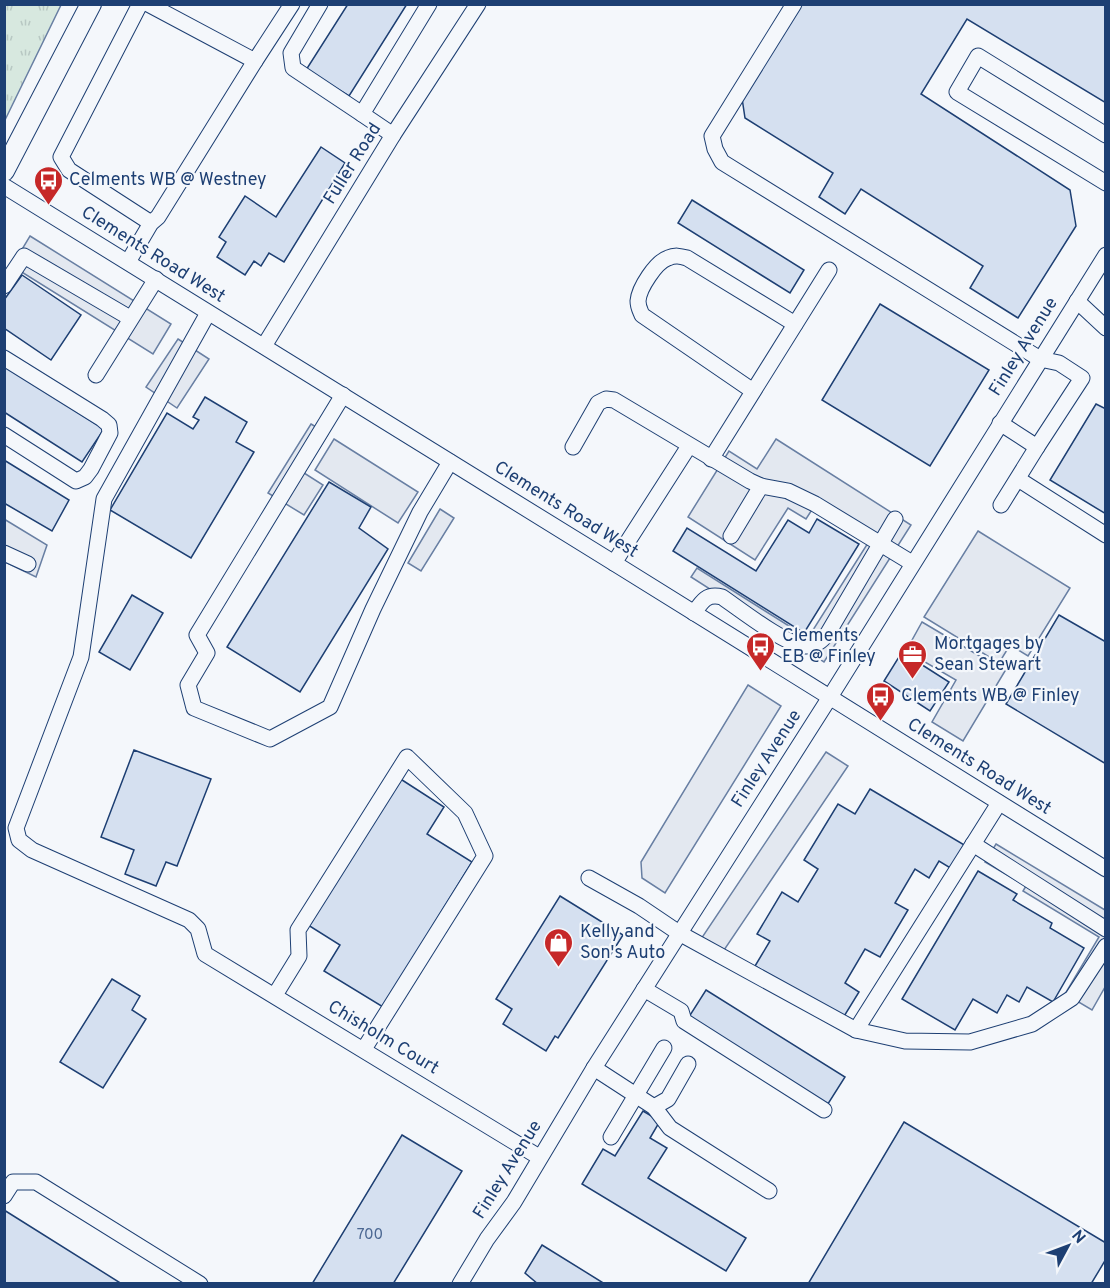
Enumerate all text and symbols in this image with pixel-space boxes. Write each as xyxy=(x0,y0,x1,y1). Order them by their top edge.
street label: Fuller Road xyxy=(319,119,387,209)
bus stop icon: Celments WB @ Westney xyxy=(32,164,64,206)
place label: Celments WB @ Westney xyxy=(69,169,267,192)
street label: Clements Road West xyxy=(77,201,229,309)
street label: Finley Avenue xyxy=(985,293,1063,401)
street label: Clements Road West xyxy=(490,456,642,564)
place label: Clements EB @ Finley xyxy=(782,625,876,669)
bus stop icon: Clements EB @ Finley xyxy=(745,630,777,672)
place label: Mortgages by Sean Stewart xyxy=(934,633,1044,677)
office icon: Mortgages by Sean Stewart xyxy=(897,638,929,680)
bus stop icon: Clements WB @ Finley xyxy=(864,680,896,722)
place label: Clements WB @ Finley xyxy=(901,685,1080,708)
street label: Finley Avenue xyxy=(727,706,807,812)
street label: Clements Road West xyxy=(903,713,1055,821)
place label: Kelly and Son's Auto xyxy=(580,921,665,965)
shop icon: Kelly and Son's Auto xyxy=(543,926,575,968)
street label: Chisholm Court xyxy=(323,996,443,1080)
street label: Finley Avenue xyxy=(469,1116,547,1224)
north arrow xyxy=(1038,1216,1098,1276)
house number: 700 xyxy=(357,1226,383,1245)
text: N xyxy=(1066,1227,1089,1248)

